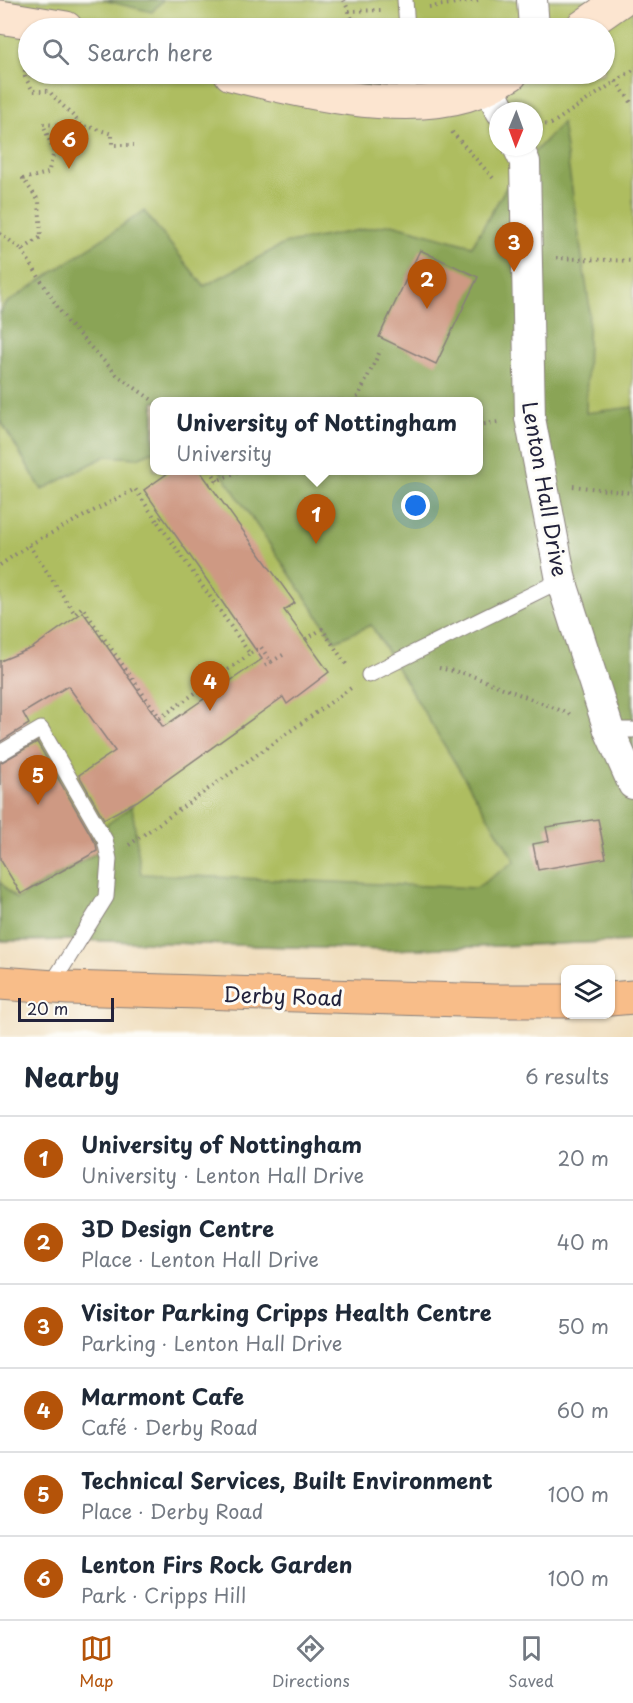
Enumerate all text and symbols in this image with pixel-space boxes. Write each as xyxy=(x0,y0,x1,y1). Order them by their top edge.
search box xyxy=(18,18,615,84)
icon: search xyxy=(39,35,72,68)
text: Search here xyxy=(87,35,213,68)
north arrow xyxy=(489,102,543,156)
pin: 6 xyxy=(50,120,88,169)
pin: 3 xyxy=(494,222,534,272)
pin: 2 xyxy=(408,260,446,309)
popup xyxy=(150,397,483,475)
street label: Lenton Hall Drive xyxy=(515,399,577,579)
text: University of Nottingham xyxy=(176,405,457,438)
text: University xyxy=(176,438,272,468)
your location xyxy=(401,491,430,520)
pin: 1 xyxy=(296,494,336,544)
pin: 4 xyxy=(190,662,230,711)
pin: 5 xyxy=(18,756,57,805)
map controls xyxy=(561,965,615,1019)
button: layers xyxy=(561,965,615,1019)
street label: Derby Road xyxy=(223,977,343,1013)
scale bar xyxy=(18,995,114,1022)
text: 20 m xyxy=(27,996,68,1020)
text: Nearby xyxy=(24,1057,119,1096)
text: 6 results xyxy=(525,1061,609,1091)
text: University of Nottingham xyxy=(81,1127,362,1160)
text: 1 xyxy=(39,1143,48,1173)
text: 20 m xyxy=(557,1143,609,1173)
text: University · Lenton Hall Drive xyxy=(81,1160,364,1190)
text: 3D Design Centre xyxy=(81,1211,274,1244)
text: 2 xyxy=(36,1227,51,1257)
text: 40 m xyxy=(557,1227,609,1257)
text: Place · Lenton Hall Drive xyxy=(81,1244,319,1274)
text: Visitor Parking Cripps Health Centre xyxy=(81,1295,492,1328)
text: 3 xyxy=(37,1311,50,1341)
text: 50 m xyxy=(557,1311,609,1341)
text: Parking · Lenton Hall Drive xyxy=(81,1328,342,1358)
text: Marmont Cafe xyxy=(81,1379,244,1412)
text: 4 xyxy=(37,1395,50,1425)
text: 60 m xyxy=(557,1395,609,1425)
text: Café · Derby Road xyxy=(81,1412,258,1442)
text: Technical Services, Built Environment xyxy=(81,1463,493,1496)
text: 5 xyxy=(37,1479,50,1509)
text: 100 m xyxy=(548,1479,609,1509)
text: Place · Derby Road xyxy=(81,1496,263,1526)
text: Lenton Firs Rock Garden xyxy=(81,1547,352,1580)
text: 6 xyxy=(36,1563,51,1593)
text: 100 m xyxy=(548,1563,609,1593)
text: Park · Cripps Hill xyxy=(81,1580,246,1610)
tab: Map xyxy=(79,1632,113,1692)
tab: Directions xyxy=(272,1632,350,1692)
tab: Saved xyxy=(508,1632,554,1692)

